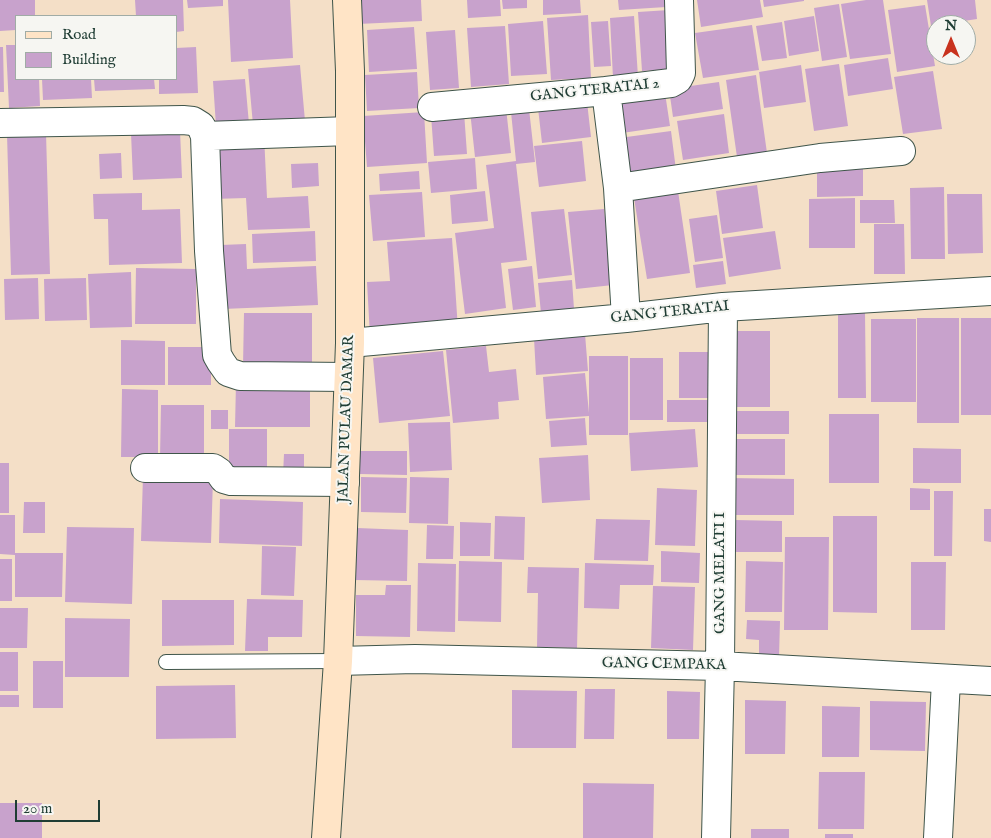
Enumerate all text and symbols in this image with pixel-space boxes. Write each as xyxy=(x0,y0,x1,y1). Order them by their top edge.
legend xyxy=(15,15,178,80)
north arrow xyxy=(926,15,976,65)
text: N xyxy=(945,17,957,35)
text: Road xyxy=(62,25,96,44)
text: Building xyxy=(62,50,116,69)
street label: GANG TERATAI 2 xyxy=(530,75,660,107)
street label: GANG TERATAI xyxy=(610,298,730,328)
street label: JALAN PULAU DAMAR xyxy=(335,335,359,503)
street label: GANG MELATI I xyxy=(712,512,730,634)
street label: GANG CEMPAKA xyxy=(602,655,726,675)
scale bar xyxy=(18,790,102,822)
text: 20 m xyxy=(23,799,52,818)

